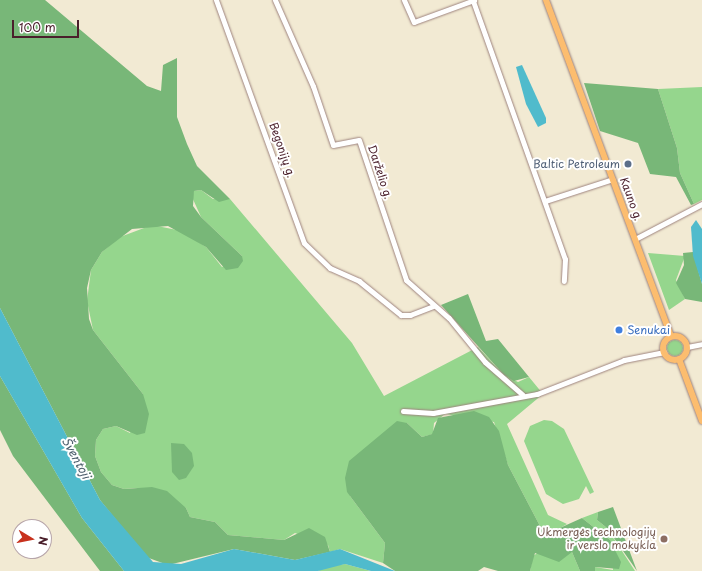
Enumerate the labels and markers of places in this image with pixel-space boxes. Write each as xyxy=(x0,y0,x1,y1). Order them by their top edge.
place label: Baltic Petroleum xyxy=(534,157,620,171)
marker: Baltic Petroleum xyxy=(623,159,633,169)
place label: Senukai xyxy=(627,323,670,337)
marker: Senukai xyxy=(614,325,624,335)
place label: Ukmergės technologijų ir verslo mokykla xyxy=(537,526,656,552)
marker: Ukmergės technologijų ir verslo mokykla xyxy=(659,534,669,544)

